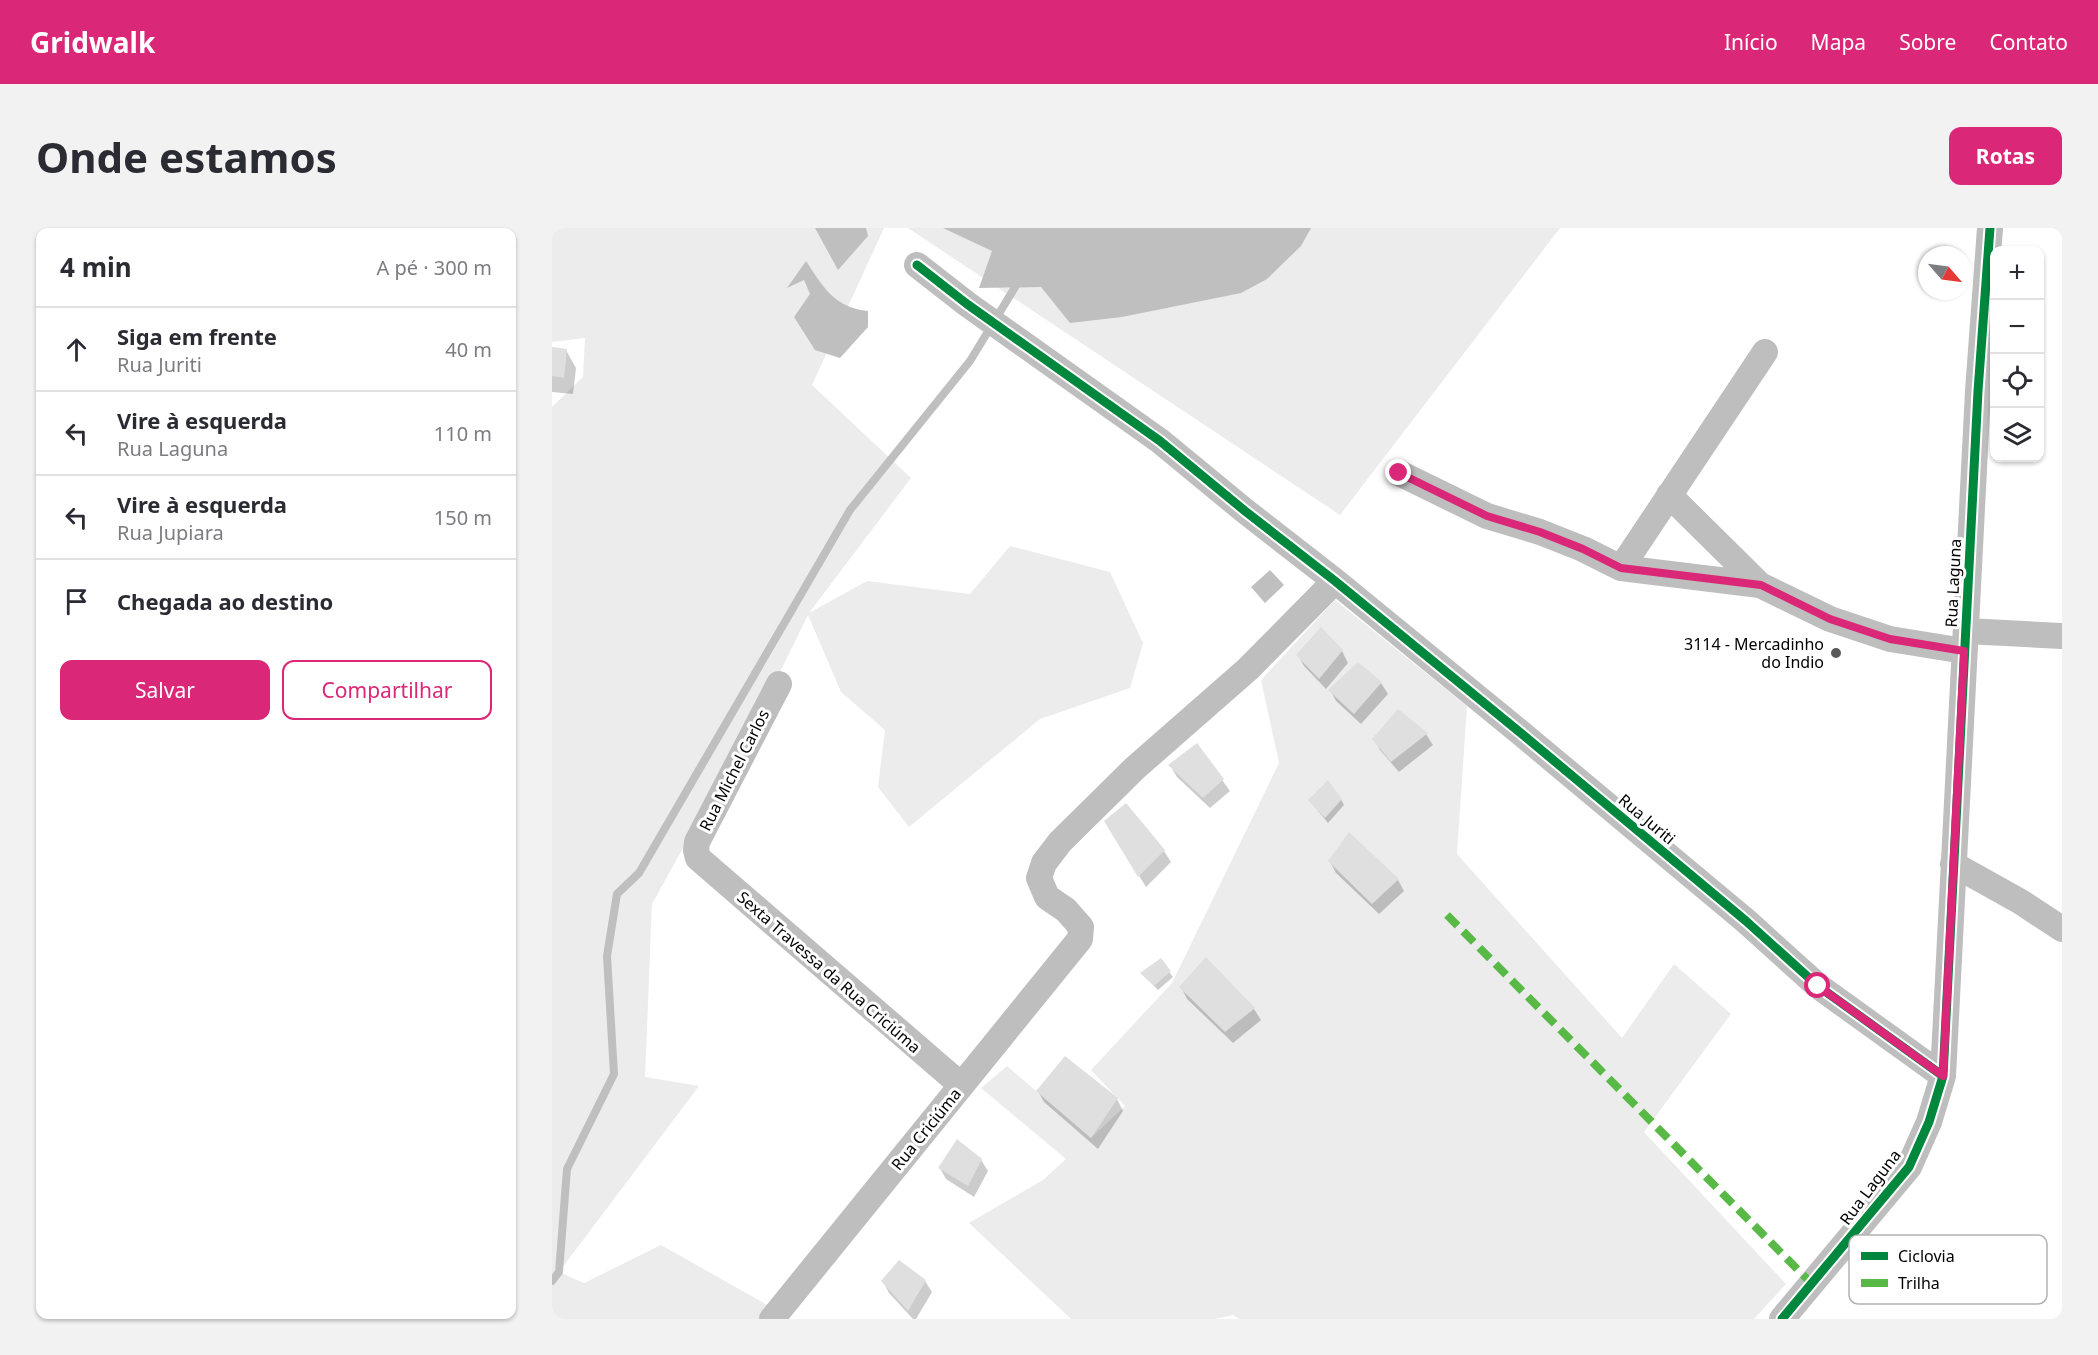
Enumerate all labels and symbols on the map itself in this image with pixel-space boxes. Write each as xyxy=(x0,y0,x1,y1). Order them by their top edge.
north arrow xyxy=(1918,246,1972,300)
route end xyxy=(1385,459,1411,485)
street label: Rua Laguna xyxy=(1940,538,1966,628)
place label: 3114 - Mercadinho do Indio xyxy=(1684,633,1824,673)
marker: 3114 - Mercadinho do Indio xyxy=(1829,646,1843,660)
street label: Rua Michel Carlos xyxy=(694,705,774,835)
street label: Rua Juriti xyxy=(1614,789,1680,849)
street label: Sexta Travessa da Rua Criciúma xyxy=(733,886,925,1058)
route start xyxy=(1804,972,1830,998)
street label: Rua Criciúma xyxy=(886,1083,966,1175)
street label: Rua Laguna xyxy=(1834,1145,1906,1229)
legend xyxy=(1849,1235,2047,1304)
text: Ciclovia xyxy=(1898,1245,1955,1267)
text: Trilha xyxy=(1898,1272,1940,1294)

